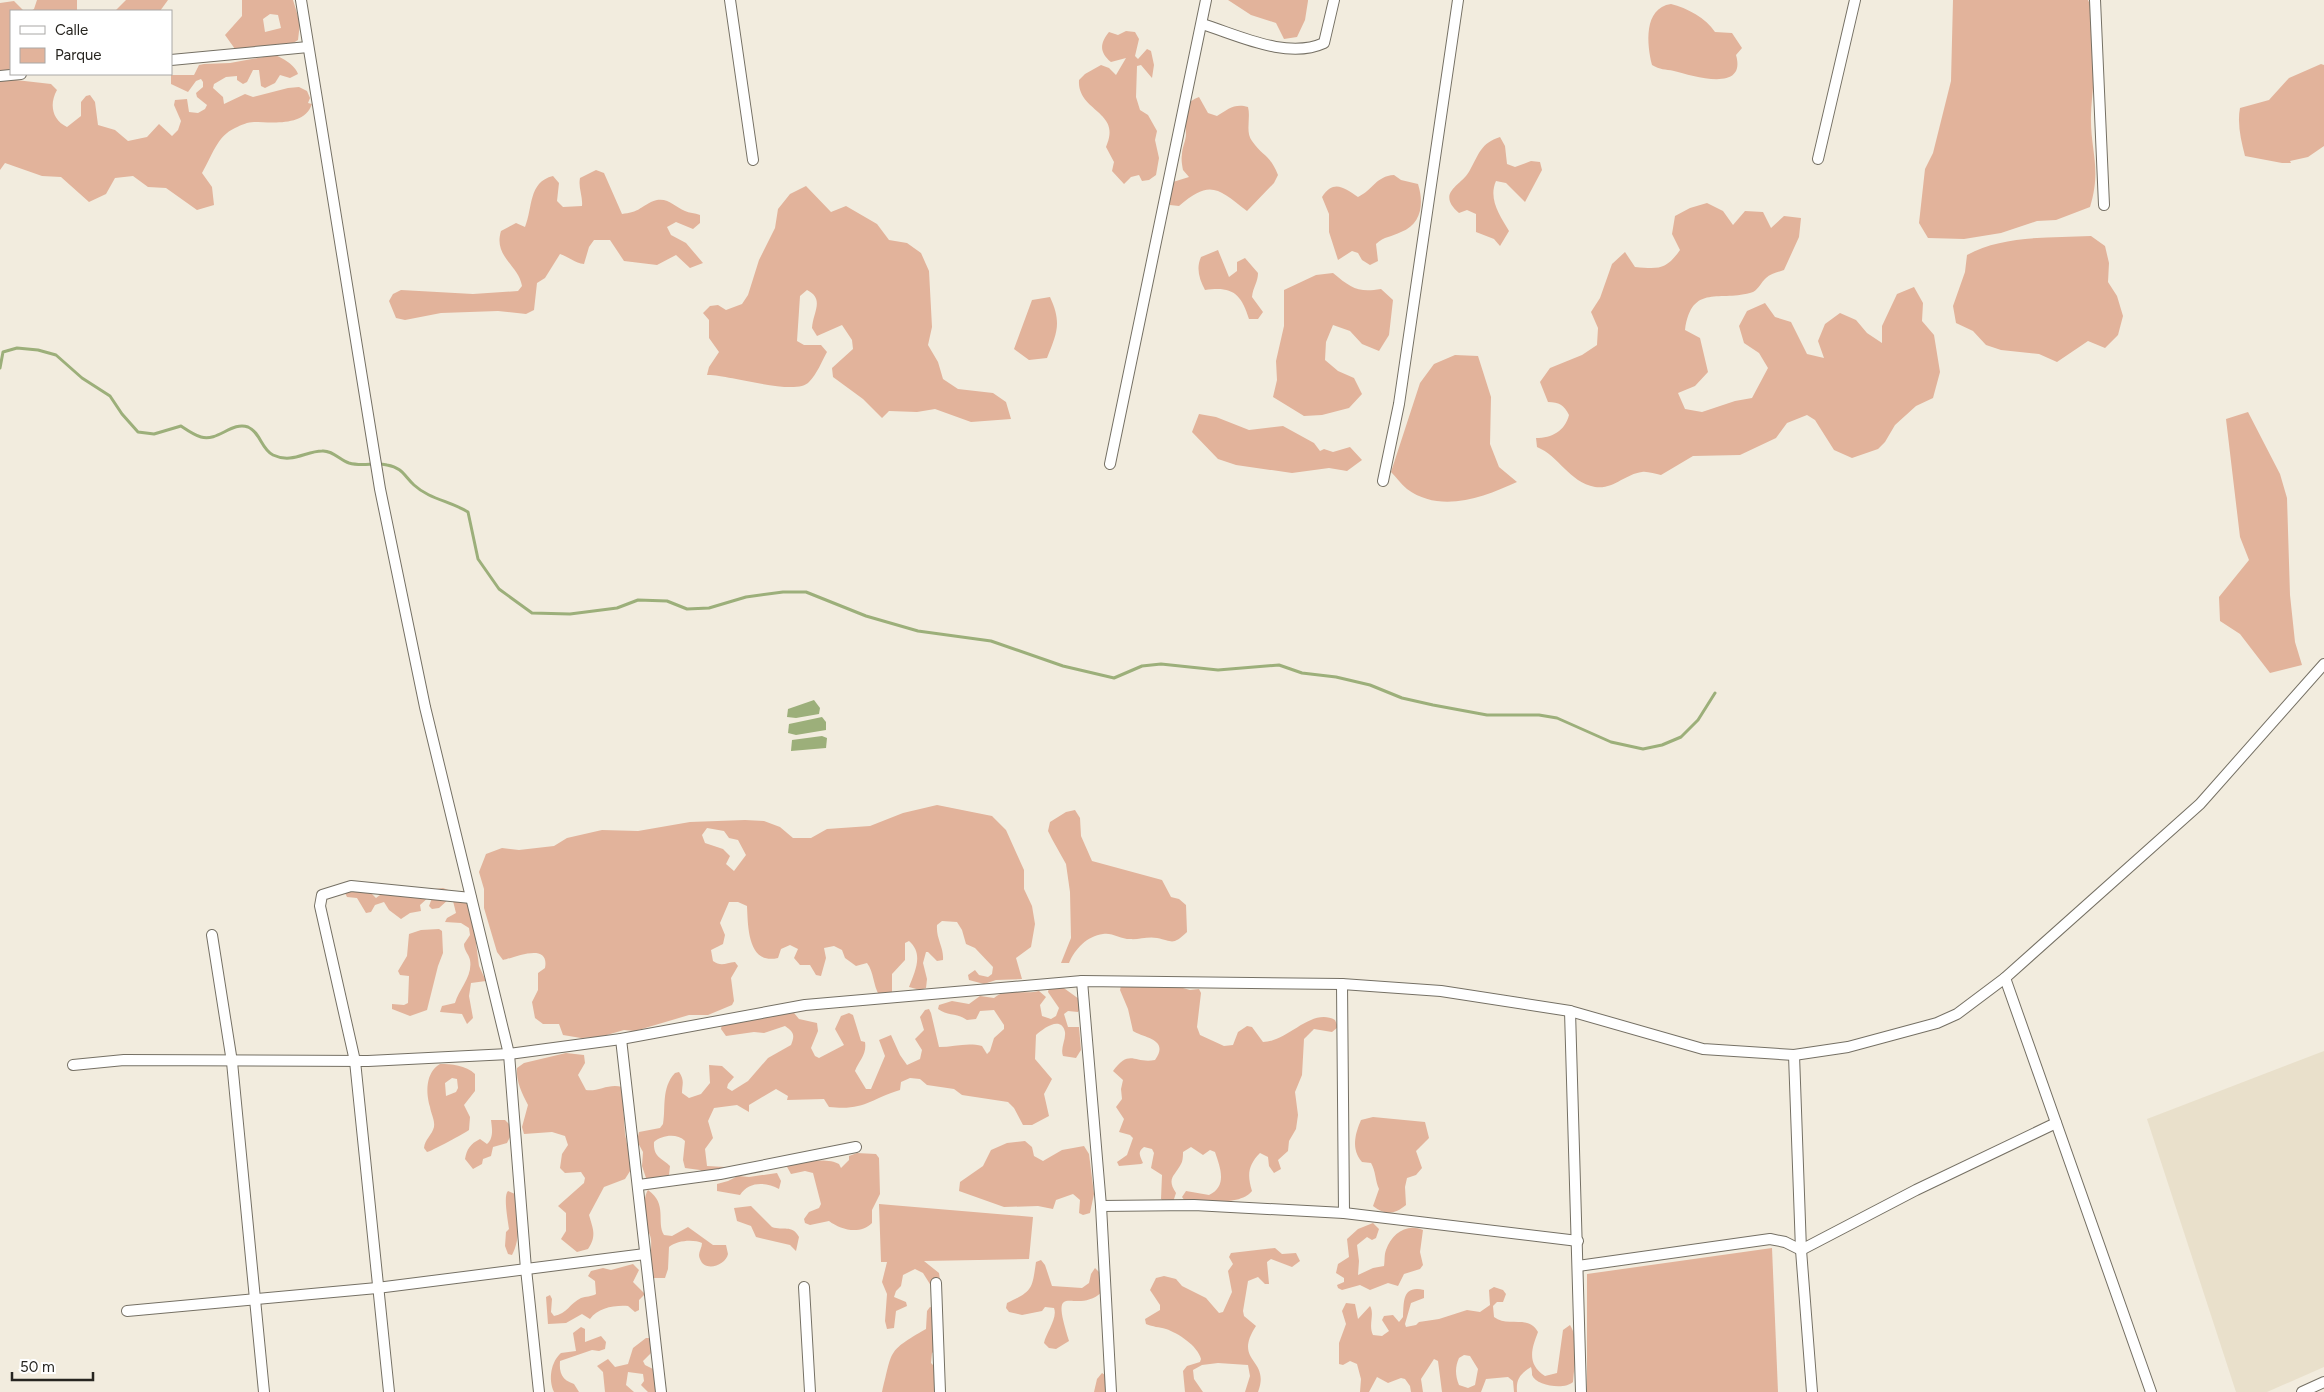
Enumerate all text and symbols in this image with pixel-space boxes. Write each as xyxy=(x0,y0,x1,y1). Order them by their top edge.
legend xyxy=(10,10,172,75)
text: Calle xyxy=(55,21,88,39)
text: Parque xyxy=(55,46,102,64)
scale bar xyxy=(12,1350,94,1382)
text: 50 m xyxy=(20,1358,55,1376)

